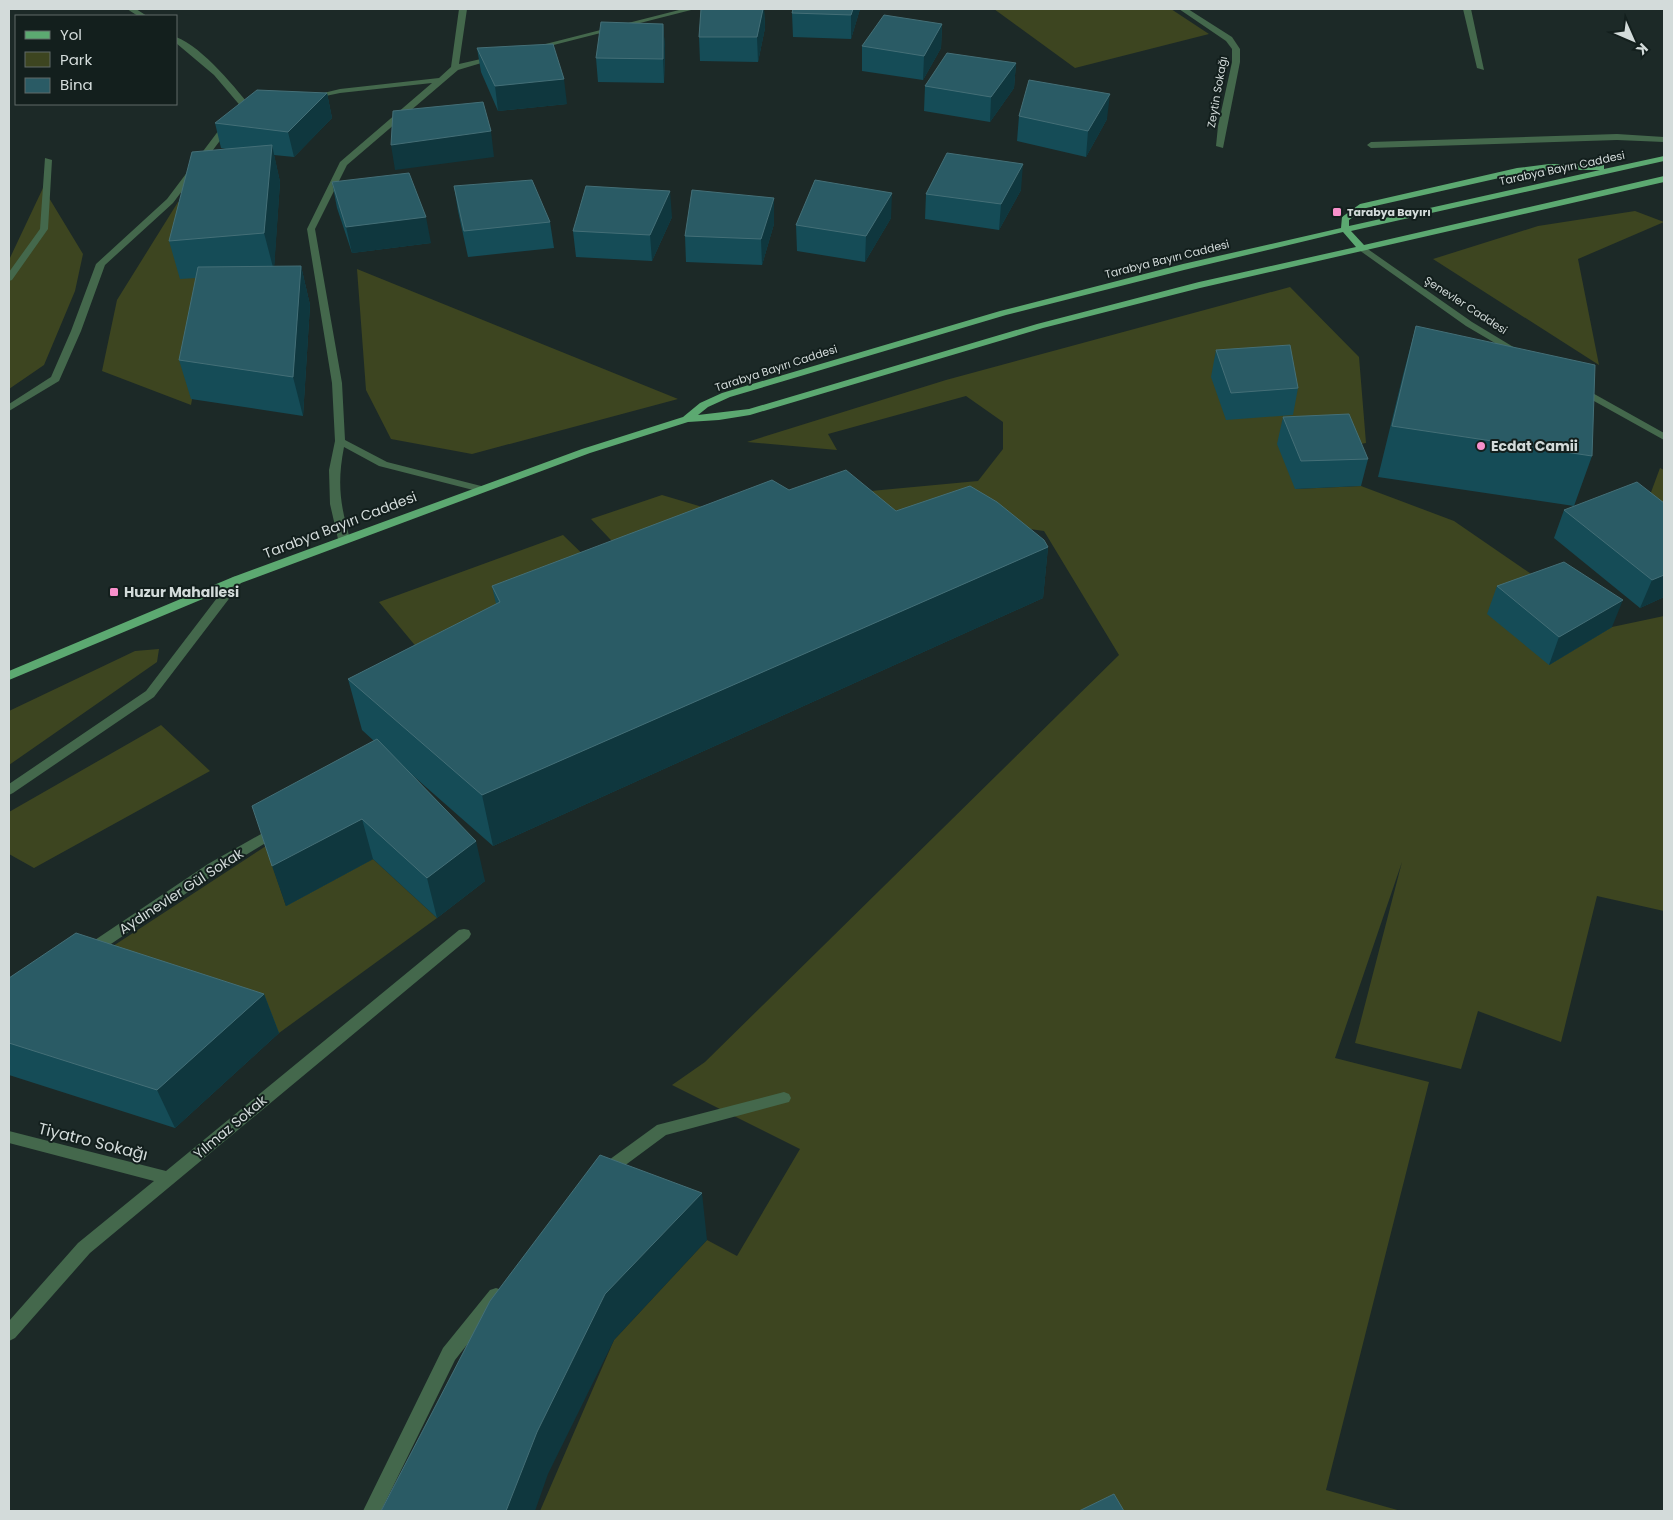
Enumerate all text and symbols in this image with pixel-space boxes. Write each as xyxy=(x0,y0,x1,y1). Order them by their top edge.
legend xyxy=(15,15,178,105)
north arrow xyxy=(1608,15,1658,65)
text: Yol xyxy=(60,24,82,45)
text: K xyxy=(1632,39,1653,60)
text: Park xyxy=(60,49,92,70)
street label: Zeytin Sokağı xyxy=(1203,55,1231,129)
text: Bina xyxy=(60,74,93,95)
street label: Tarabya Bayırı Caddesi xyxy=(1498,147,1626,189)
place label: Tarabya Bayırı xyxy=(1347,204,1431,220)
marker: Tarabya Bayırı xyxy=(1331,206,1343,218)
street label: Tarabya Bayırı Caddesi xyxy=(1103,236,1231,282)
street label: Şenevler Caddesi xyxy=(1421,272,1511,338)
street label: Tarabya Bayırı Caddesi xyxy=(713,341,840,395)
place label: Ecdat Camii xyxy=(1491,436,1578,456)
marker: Ecdat Camii xyxy=(1475,440,1487,452)
street label: Tarabya Bayırı Caddesi xyxy=(260,487,420,563)
place label: Huzur Mahallesi xyxy=(124,582,239,602)
marker: Huzur Mahallesi xyxy=(108,586,120,598)
street label: Aydınevler Gül Sokak xyxy=(115,843,248,939)
street label: Yılmaz Sokak xyxy=(189,1090,272,1164)
street label: Tiyatro Sokağı xyxy=(36,1117,150,1166)

